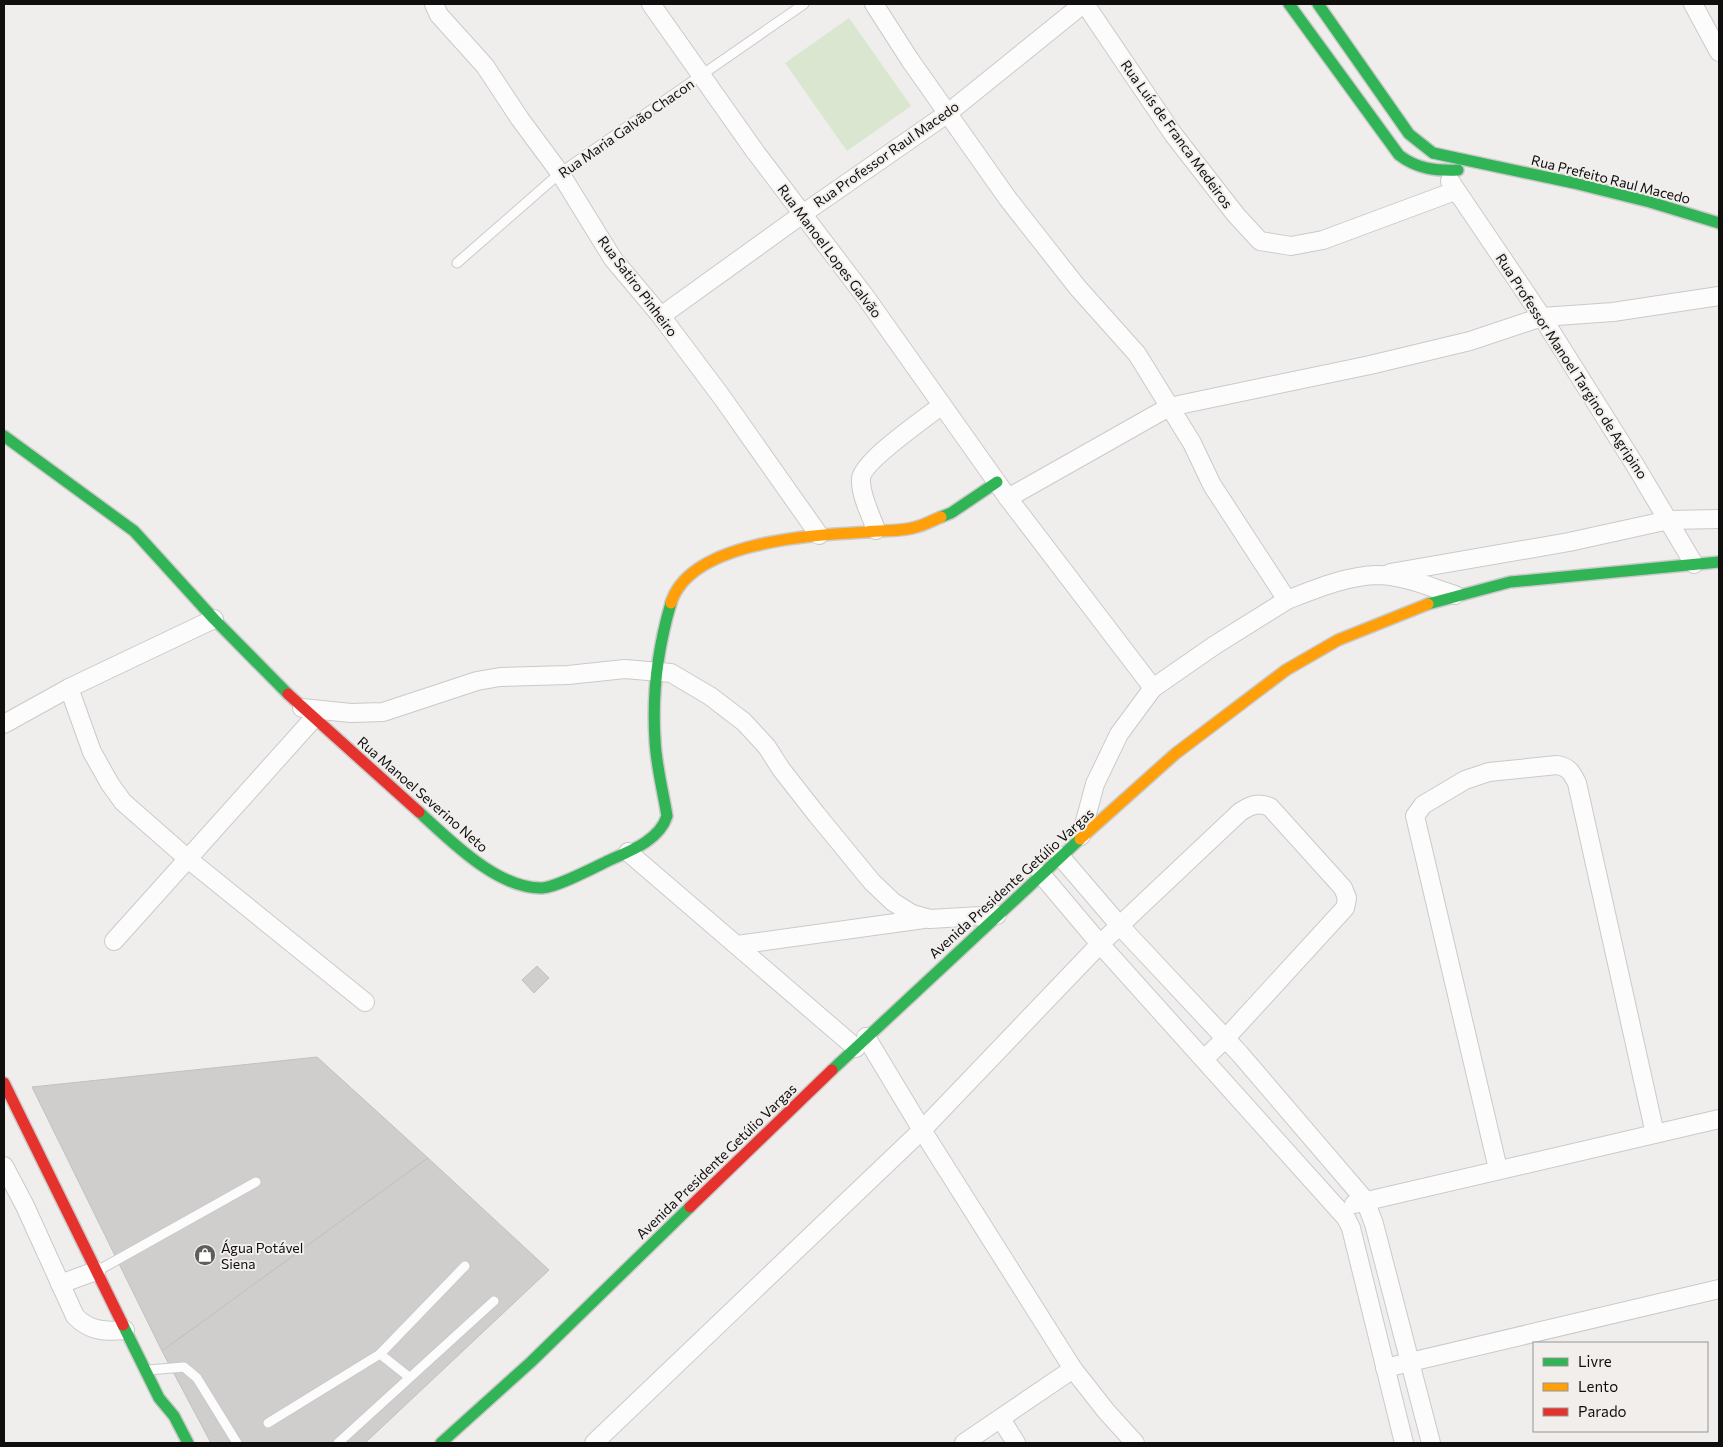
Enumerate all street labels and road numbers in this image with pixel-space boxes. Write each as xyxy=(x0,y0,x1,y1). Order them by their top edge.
street label: Rua Luís de Franca Medeiros xyxy=(1117,57,1237,211)
street label: Rua Maria Galvão Chacon xyxy=(555,75,697,181)
street label: Rua Professor Raul Macedo xyxy=(810,97,962,211)
street label: Rua Prefeito Raul Macedo xyxy=(1530,151,1692,207)
street label: Rua Manoel Lopes Galvão xyxy=(774,181,886,321)
street label: Rua Satiro Pinheiro xyxy=(595,232,681,340)
street label: Rua Professor Manoel Targino de Agripino xyxy=(1493,250,1651,482)
street label: Rua Manoel Severino Neto xyxy=(354,733,492,855)
street label: Avenida Presidente Getúlio Vargas xyxy=(925,804,1097,962)
street label: Avenida Presidente Getúlio Vargas xyxy=(632,1080,800,1242)

